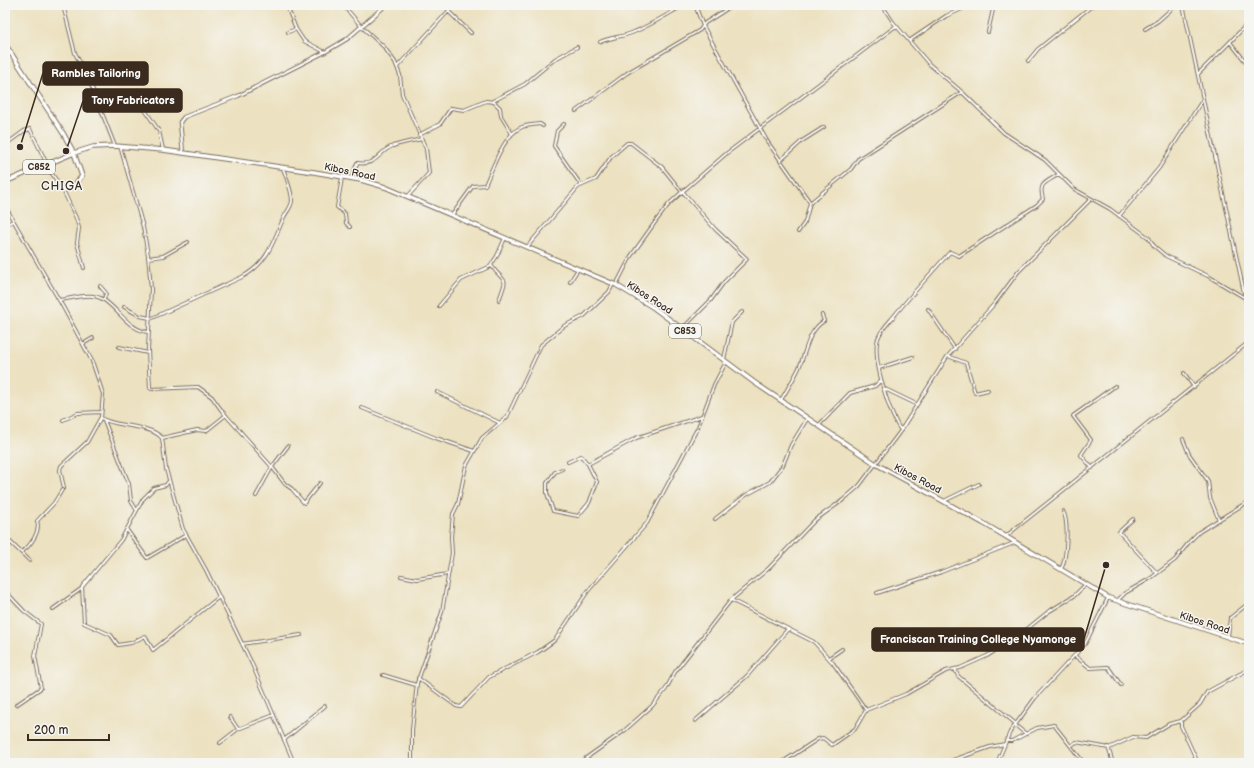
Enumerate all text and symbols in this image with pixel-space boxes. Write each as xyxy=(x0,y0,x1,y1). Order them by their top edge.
callout: Rambles Tailoring xyxy=(43,62,148,85)
text: Rambles Tailoring xyxy=(51,67,141,80)
callout: Tony Fabricators xyxy=(83,89,182,112)
text: Tony Fabricators xyxy=(91,94,175,107)
road number: C852 xyxy=(23,160,55,174)
street label: Kibos Road xyxy=(323,161,377,183)
district label: CHIGA xyxy=(41,179,83,194)
street label: Kibos Road xyxy=(624,279,675,317)
road number: C853 xyxy=(669,324,701,338)
street label: Kibos Road xyxy=(892,461,944,496)
street label: Kibos Road xyxy=(1178,609,1231,637)
callout: Franciscan Training College Nyamonge xyxy=(872,628,1084,651)
text: Franciscan Training College Nyamonge xyxy=(880,633,1076,646)
scale bar xyxy=(28,716,109,742)
text: 200 m xyxy=(34,723,68,738)

